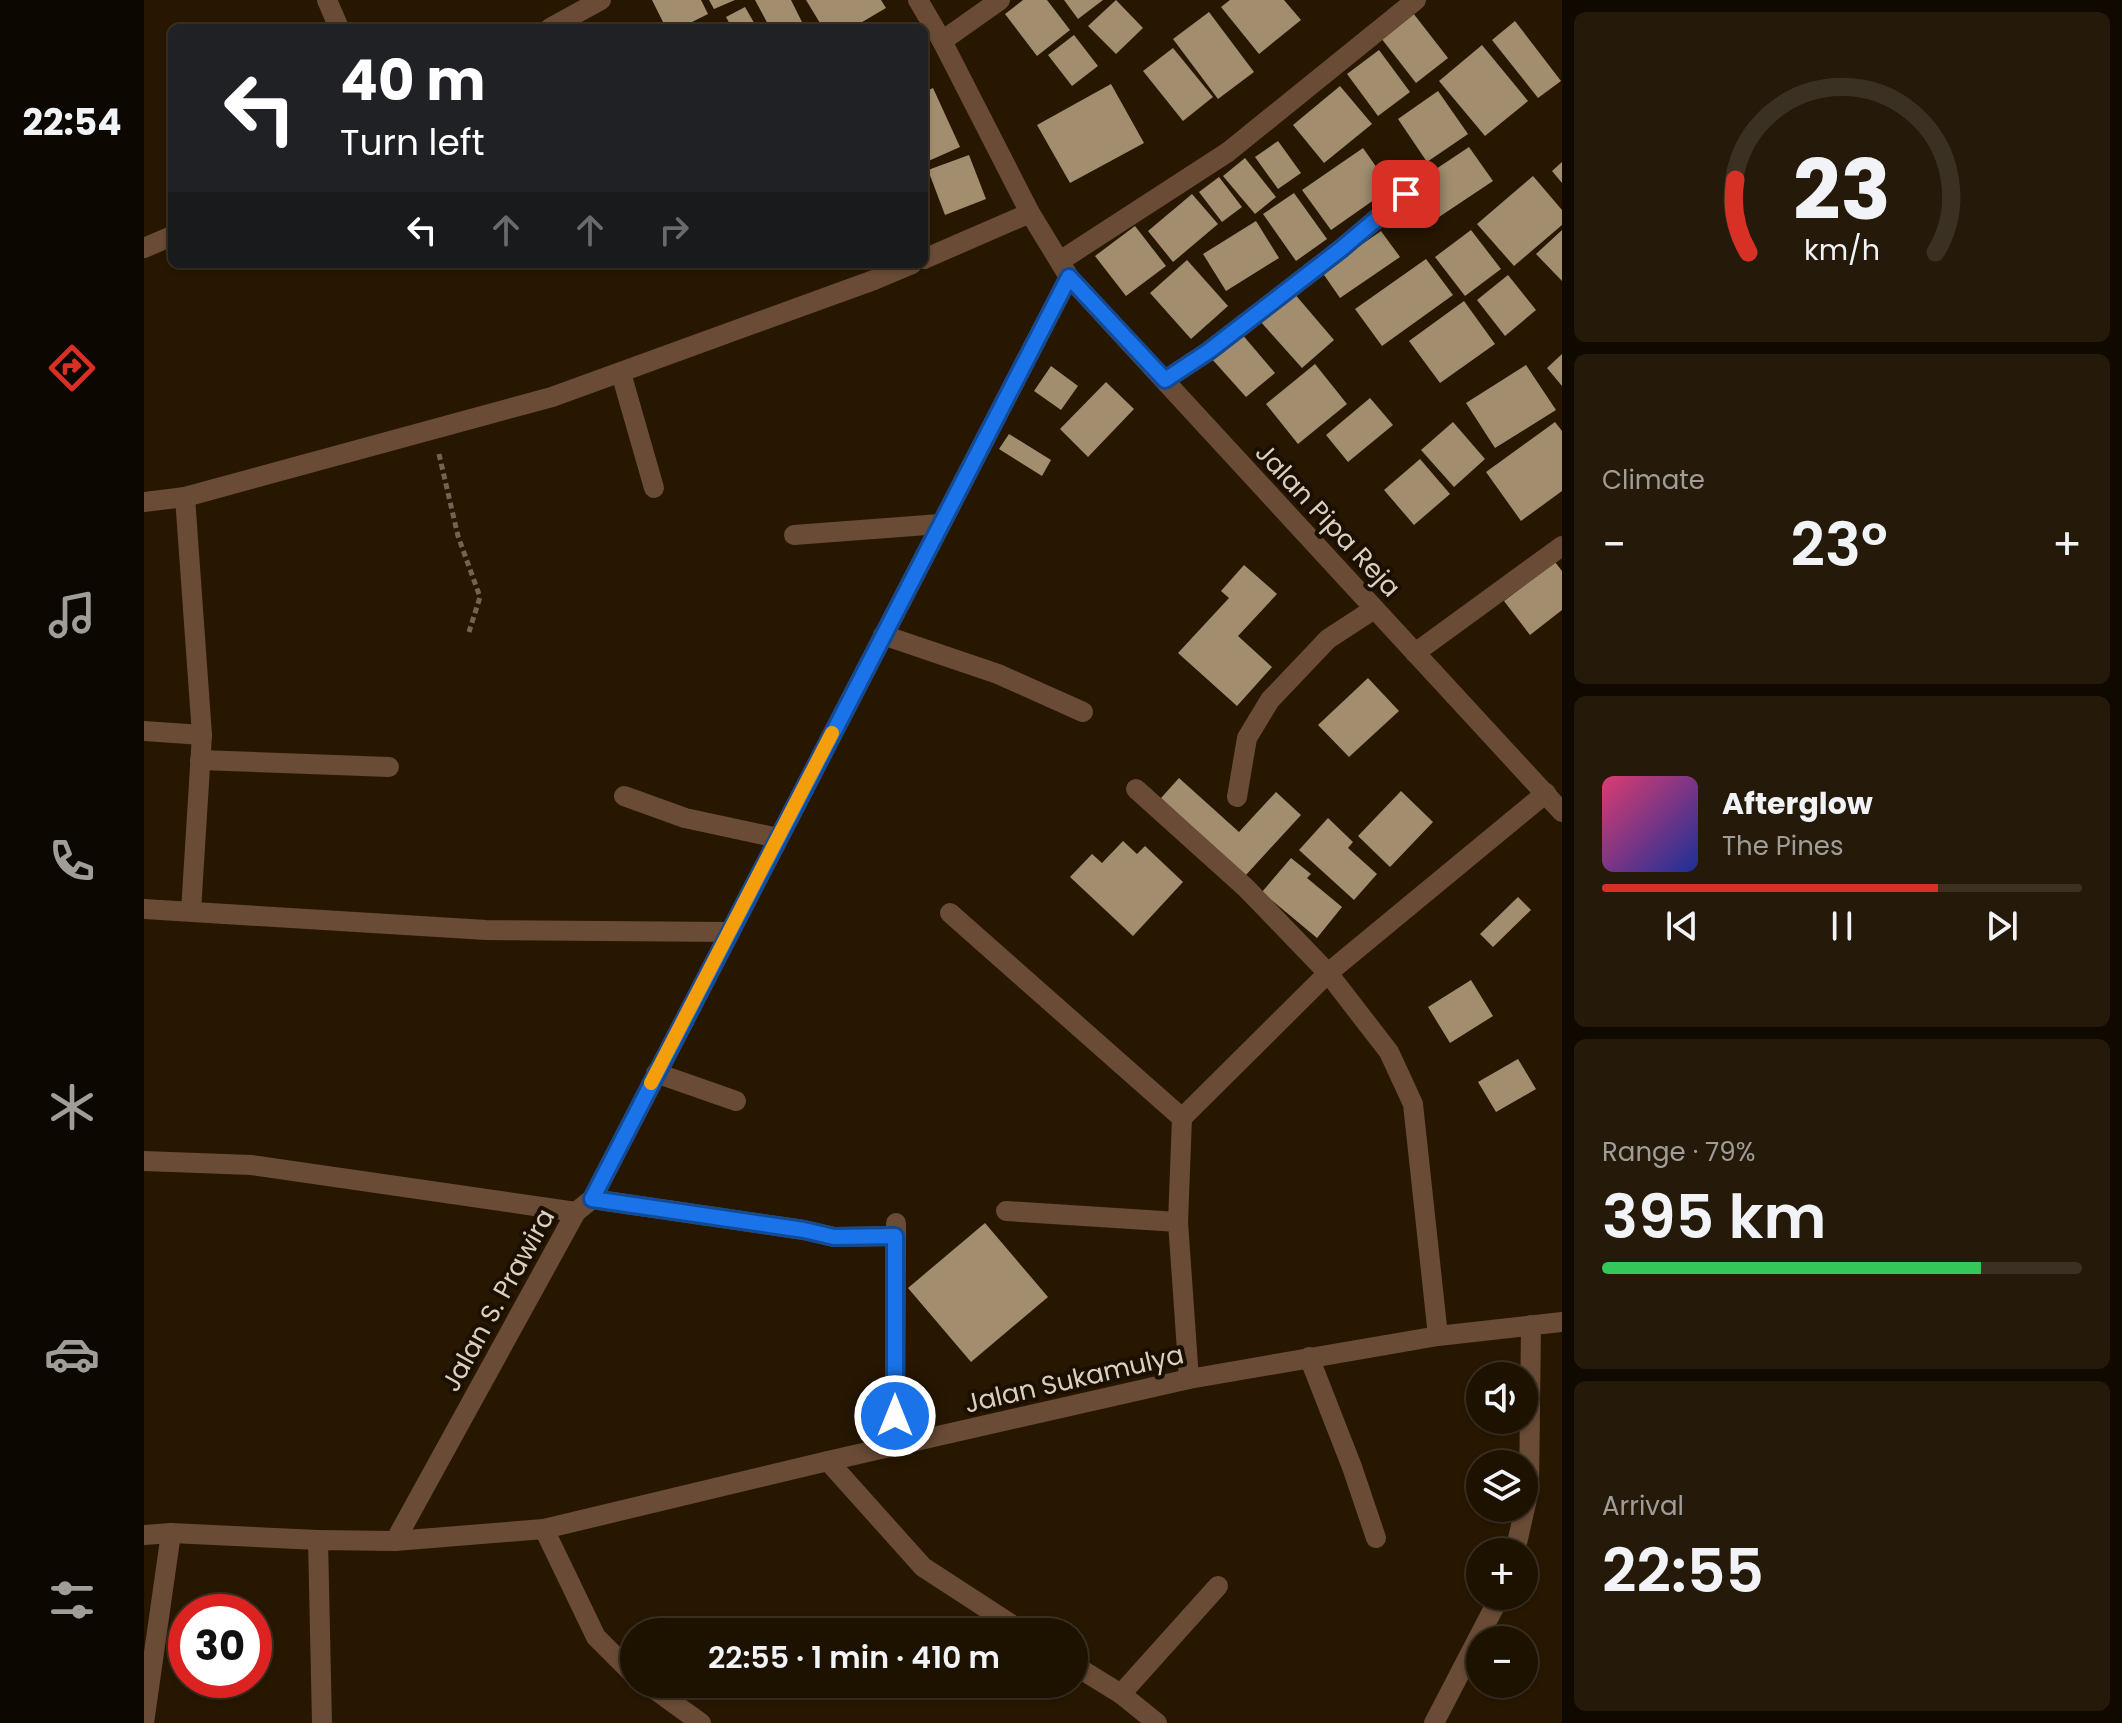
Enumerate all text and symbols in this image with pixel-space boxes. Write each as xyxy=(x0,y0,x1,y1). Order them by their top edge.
text: 40 m xyxy=(340,41,486,120)
icon: left xyxy=(208,56,312,160)
text: 22:54 xyxy=(22,97,122,148)
text: Turn left xyxy=(340,117,485,168)
text: 23 xyxy=(1793,132,1891,248)
pin xyxy=(1372,160,1440,228)
icon: arrive xyxy=(1384,172,1428,216)
icon: left xyxy=(400,208,444,252)
icon: ahead xyxy=(484,208,528,252)
icon: ahead xyxy=(568,208,612,252)
icon: right xyxy=(652,208,696,252)
text: km/h xyxy=(1804,230,1880,270)
icon: directions xyxy=(44,340,100,396)
street label: Jalan Pipa Reja xyxy=(1247,435,1409,605)
text: Climate xyxy=(1602,462,1705,498)
text: 23° xyxy=(1791,503,1888,587)
text: − xyxy=(1602,514,1626,575)
text: + xyxy=(2052,514,2082,575)
icon: music xyxy=(44,587,100,643)
text: Afterglow xyxy=(1722,782,1873,825)
text: The Pines xyxy=(1722,828,1844,864)
icon: phone xyxy=(44,833,100,889)
icon: previous xyxy=(1660,904,1704,948)
icon: pause xyxy=(1820,904,1864,948)
icon: next xyxy=(1980,904,2024,948)
icon: climate xyxy=(44,1079,100,1135)
text: Range · 79% xyxy=(1602,1134,1755,1170)
text: 395 km xyxy=(1602,1175,1826,1259)
street label: Jalan S. Prawira xyxy=(433,1202,563,1398)
icon: car xyxy=(44,1326,100,1382)
street label: Jalan Sukamulya xyxy=(961,1336,1187,1422)
map controls xyxy=(1466,1362,1538,1698)
button: sound xyxy=(1466,1362,1538,1434)
position arrow xyxy=(853,1374,937,1458)
button: layers xyxy=(1466,1450,1538,1522)
text: Arrival xyxy=(1602,1488,1684,1524)
text: 22:55 xyxy=(1602,1529,1764,1613)
button: + xyxy=(1466,1538,1538,1610)
icon: filters xyxy=(44,1572,100,1628)
speed limit sign: 30 xyxy=(168,1594,272,1698)
button: − xyxy=(1466,1626,1538,1698)
text: 22:55 · 1 min · 410 m xyxy=(708,1636,1000,1679)

